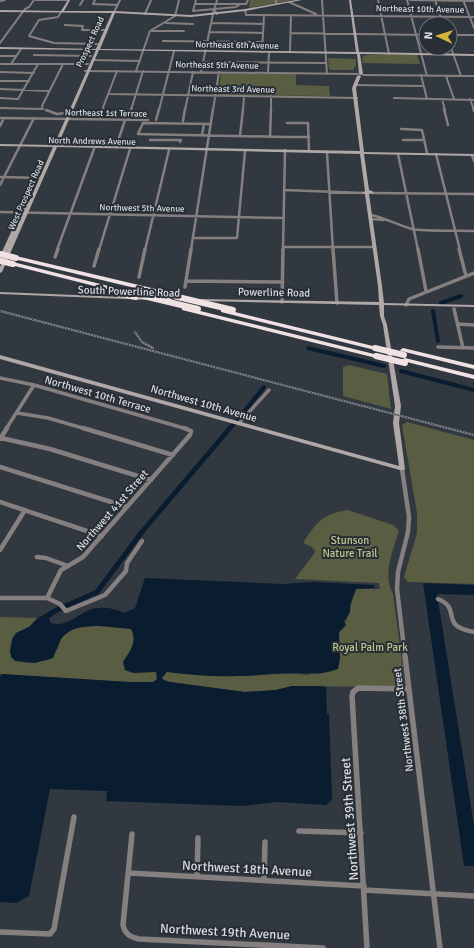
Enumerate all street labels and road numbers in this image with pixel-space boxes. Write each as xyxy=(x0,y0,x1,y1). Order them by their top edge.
street label: Northeast 10th Avenue xyxy=(376,3,465,16)
street label: Prospect Road xyxy=(74,15,107,69)
street label: Northeast 6th Avenue xyxy=(195,39,279,52)
street label: Northeast 5th Avenue xyxy=(175,59,259,72)
street label: Northeast 3rd Avenue xyxy=(191,83,275,96)
street label: Northeast 1st Terrace xyxy=(65,107,148,120)
street label: North Andrews Avenue xyxy=(48,135,136,148)
street label: West Prospect Road xyxy=(6,158,47,232)
street label: Northwest 5th Avenue xyxy=(99,202,185,215)
street label: South Powerline Road xyxy=(77,283,181,300)
street label: Powerline Road xyxy=(238,285,311,300)
street label: Northwest 10th Terrace xyxy=(43,373,152,416)
street label: Northwest 10th Avenue xyxy=(149,382,259,425)
street label: Northwest 41st Street xyxy=(74,467,151,554)
street label: Northwest 38th Street xyxy=(391,667,416,773)
street label: Northwest 39th Street xyxy=(338,756,362,881)
street label: Northwest 18th Avenue xyxy=(182,858,312,880)
street label: Northwest 19th Avenue xyxy=(160,921,290,943)

